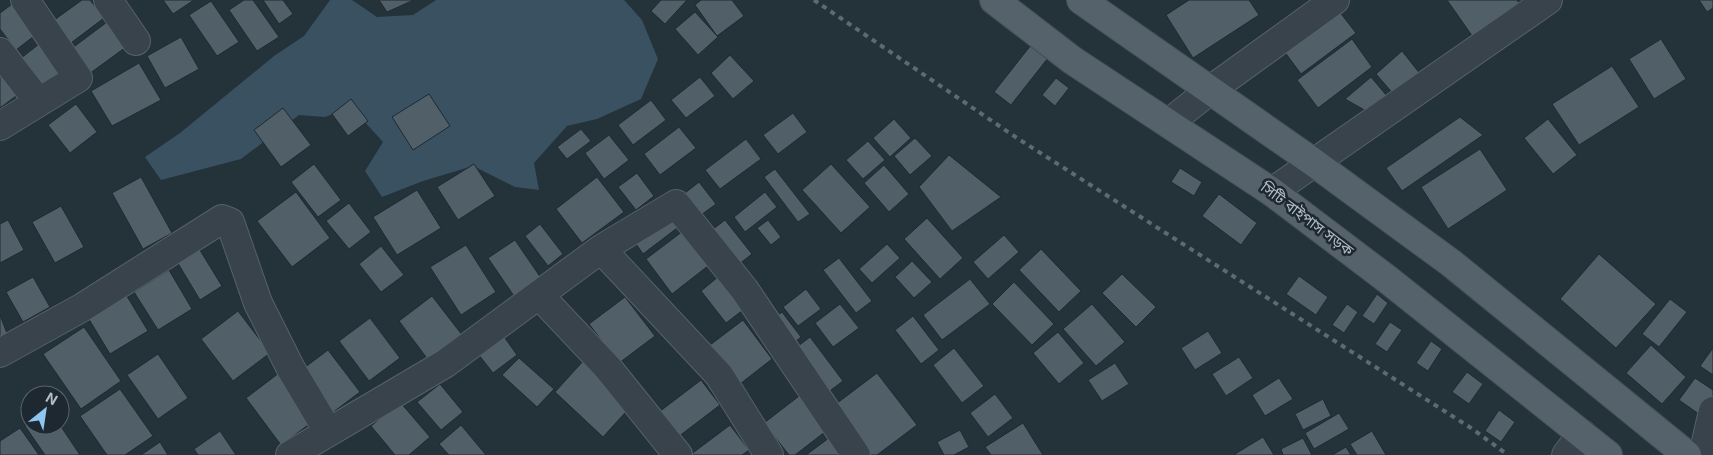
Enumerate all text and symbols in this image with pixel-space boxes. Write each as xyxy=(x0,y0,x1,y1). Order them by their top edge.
street label: সিটি বাইপাস সড়ক xyxy=(1256,177,1358,260)
north arrow xyxy=(20,385,70,435)
text: N xyxy=(43,388,61,408)

